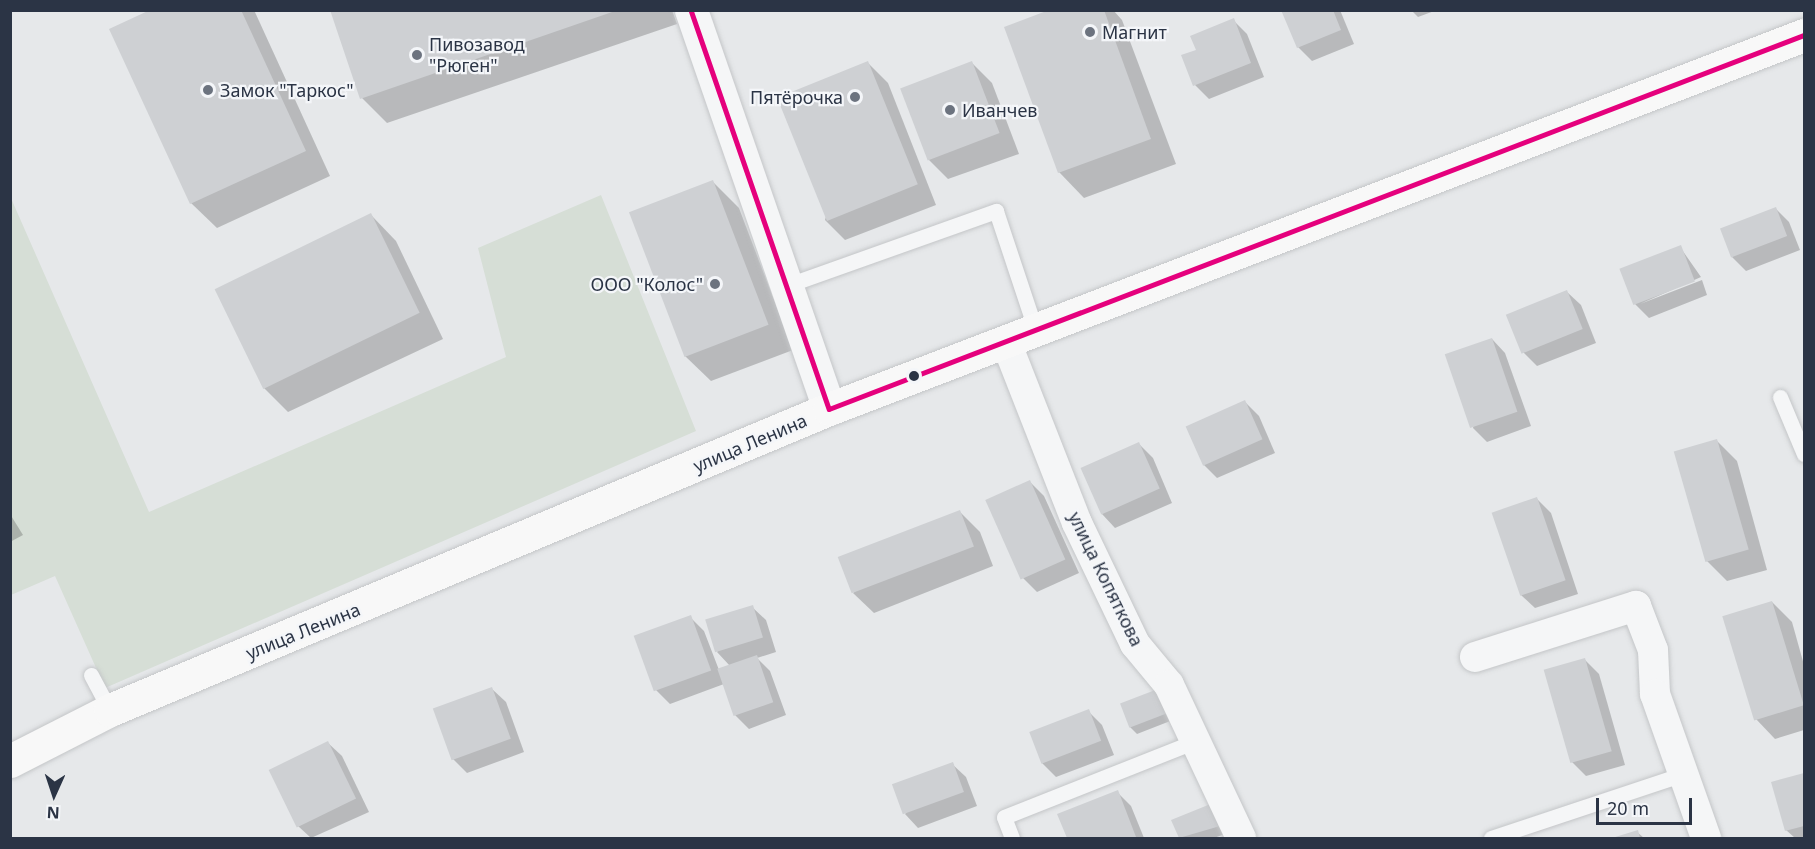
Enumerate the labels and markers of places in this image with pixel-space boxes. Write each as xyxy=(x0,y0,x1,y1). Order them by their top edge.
place label: Магнит xyxy=(1102,21,1167,43)
marker: Магнит xyxy=(1083,25,1097,39)
place label: Пивозавод "Рюген" xyxy=(429,34,525,76)
marker: Пивозавод "Рюген" xyxy=(410,48,424,62)
place label: Замок "Таркос" xyxy=(220,79,354,101)
marker: Замок "Таркос" xyxy=(201,83,215,97)
place label: Пятёрочка xyxy=(750,86,843,108)
marker: Пятёрочка xyxy=(848,90,862,104)
place label: Иванчев xyxy=(962,99,1037,121)
marker: Иванчев xyxy=(943,103,957,117)
place label: ООО "Колос" xyxy=(590,273,703,295)
marker: ООО "Колос" xyxy=(708,277,722,291)
unlabelled marker xyxy=(908,370,920,382)

